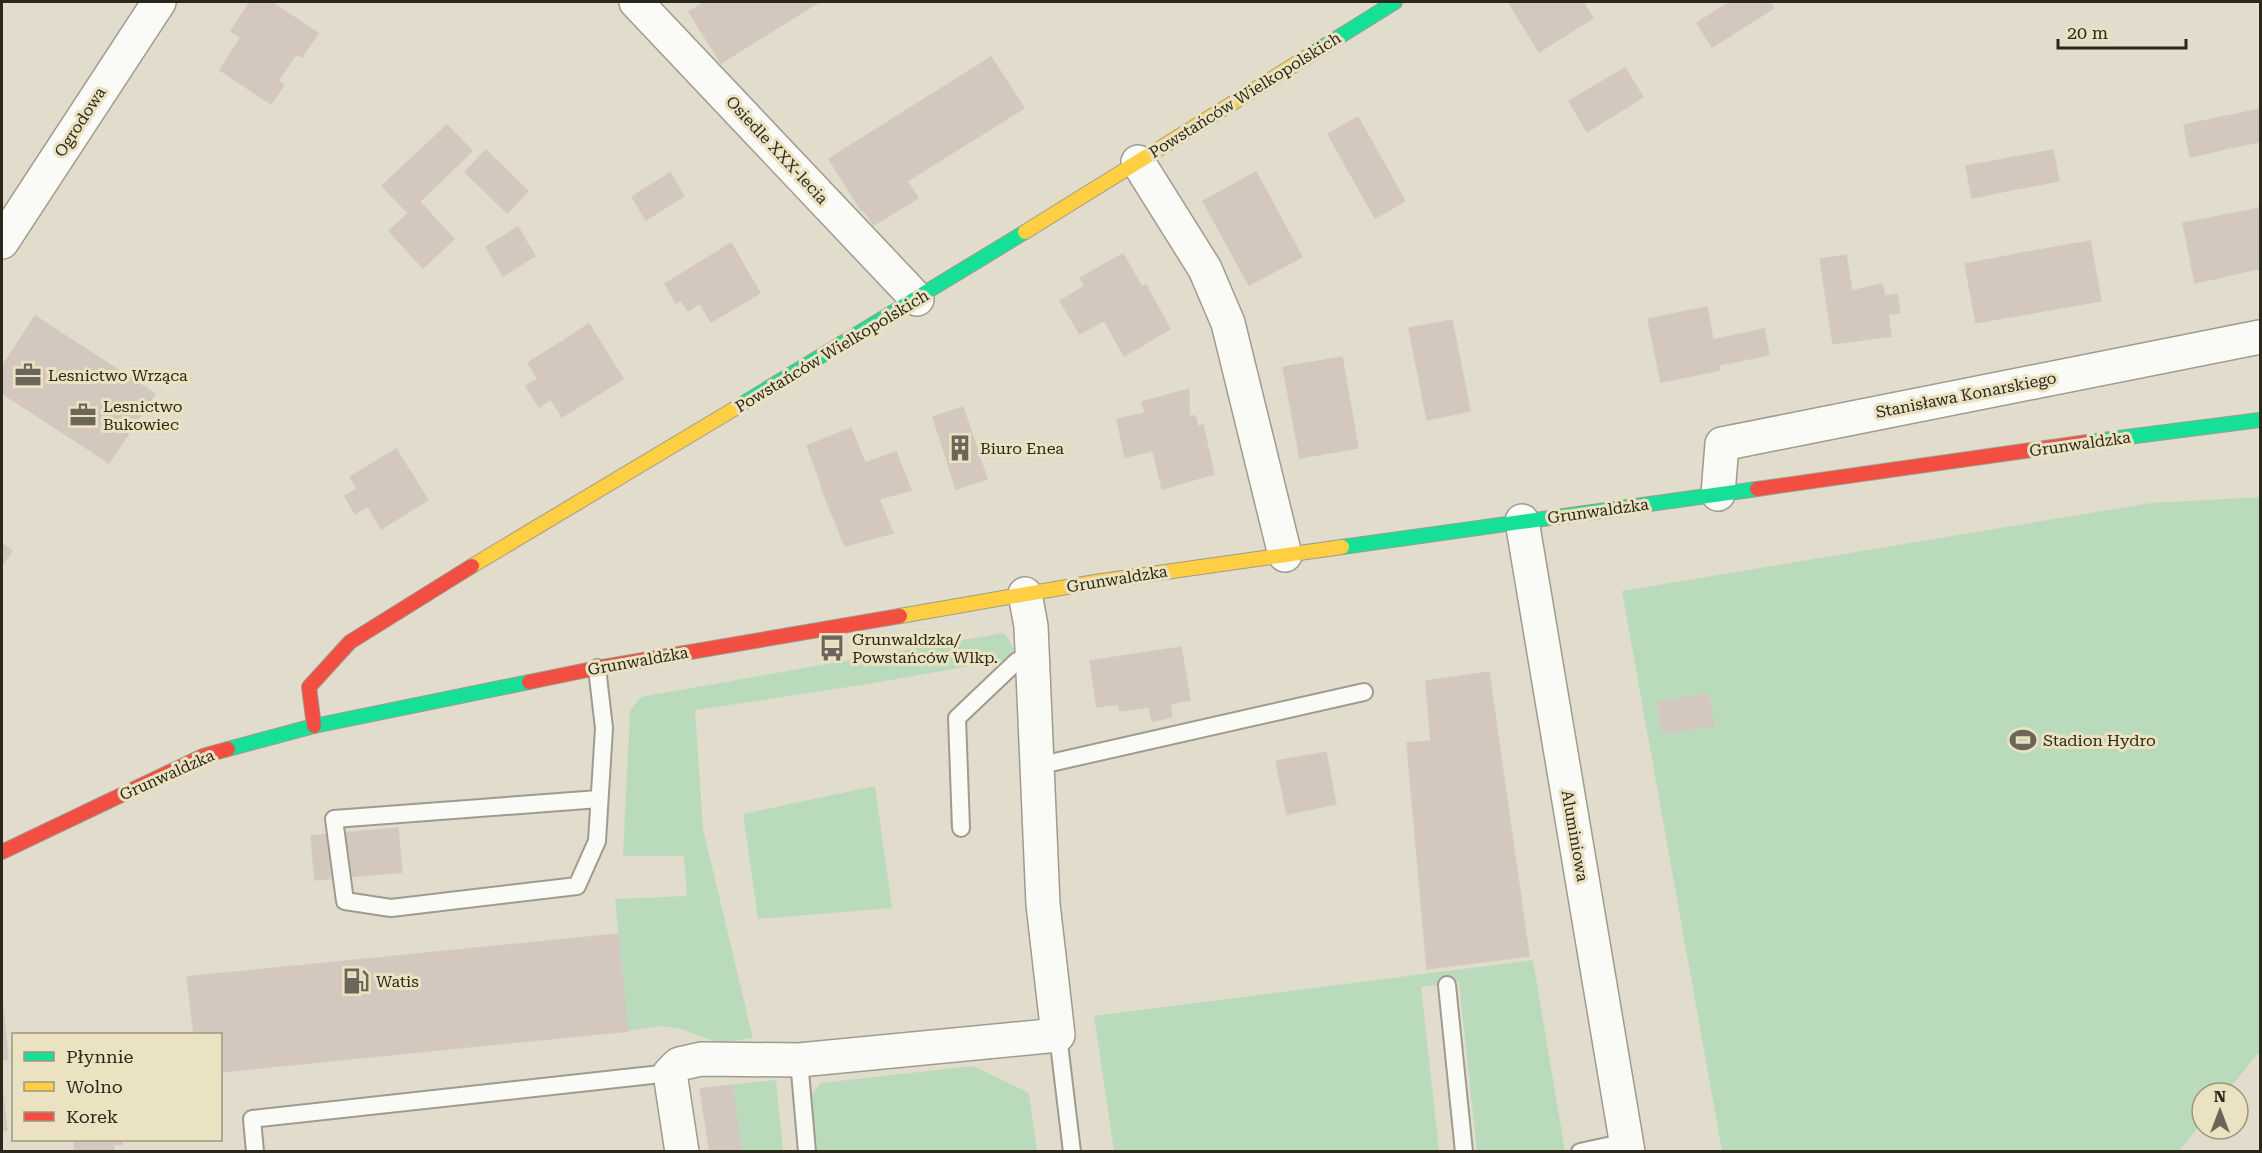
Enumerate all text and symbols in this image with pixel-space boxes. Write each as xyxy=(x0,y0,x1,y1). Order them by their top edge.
scale bar xyxy=(2058,12,2186,50)
text: 20 m xyxy=(2067,22,2108,43)
street label: Powstańców Wielkopolskich xyxy=(1146,28,1344,162)
street label: Ogrodowa xyxy=(50,83,110,160)
street label: Osiedle XXX-lecia xyxy=(722,92,832,208)
street label: Powstańców Wielkopolskich xyxy=(732,286,932,416)
office icon: Lesnictwo Wrząca xyxy=(13,360,43,390)
place label: Lesnictwo Wrząca xyxy=(48,366,188,385)
street label: Stanisława Konarskiego xyxy=(1874,368,2058,422)
place label: Lesnictwo Bukowiec xyxy=(103,397,183,434)
office icon: Lesnictwo Bukowiec xyxy=(68,400,98,430)
street label: Grunwaldzka xyxy=(2028,427,2132,460)
building icon: Biuro Enea xyxy=(945,433,975,463)
place label: Biuro Enea xyxy=(980,439,1064,458)
street label: Grunwaldzka xyxy=(1546,494,1650,527)
street label: Grunwaldzka xyxy=(1065,562,1169,596)
place label: Grunwaldzka/ Powstańców Wlkp. xyxy=(852,630,998,667)
bus stop icon: Grunwaldzka/ Powstańców Wlkp. xyxy=(817,633,847,663)
street label: Grunwaldzka xyxy=(586,643,690,679)
sports icon: Stadion Hydro xyxy=(2008,725,2038,755)
place label: Stadion Hydro xyxy=(2043,731,2156,750)
street label: Grunwaldzka xyxy=(117,745,218,804)
street label: Aluminiowa xyxy=(1558,789,1592,884)
fuel station icon: Watis xyxy=(341,966,371,996)
place label: Watis xyxy=(376,972,419,991)
legend xyxy=(12,1033,222,1141)
text: Płynnie xyxy=(66,1046,133,1067)
text: Wolno xyxy=(66,1076,123,1097)
north arrow xyxy=(2190,1081,2250,1141)
text: N xyxy=(2214,1087,2226,1106)
text: Korek xyxy=(66,1106,118,1127)

